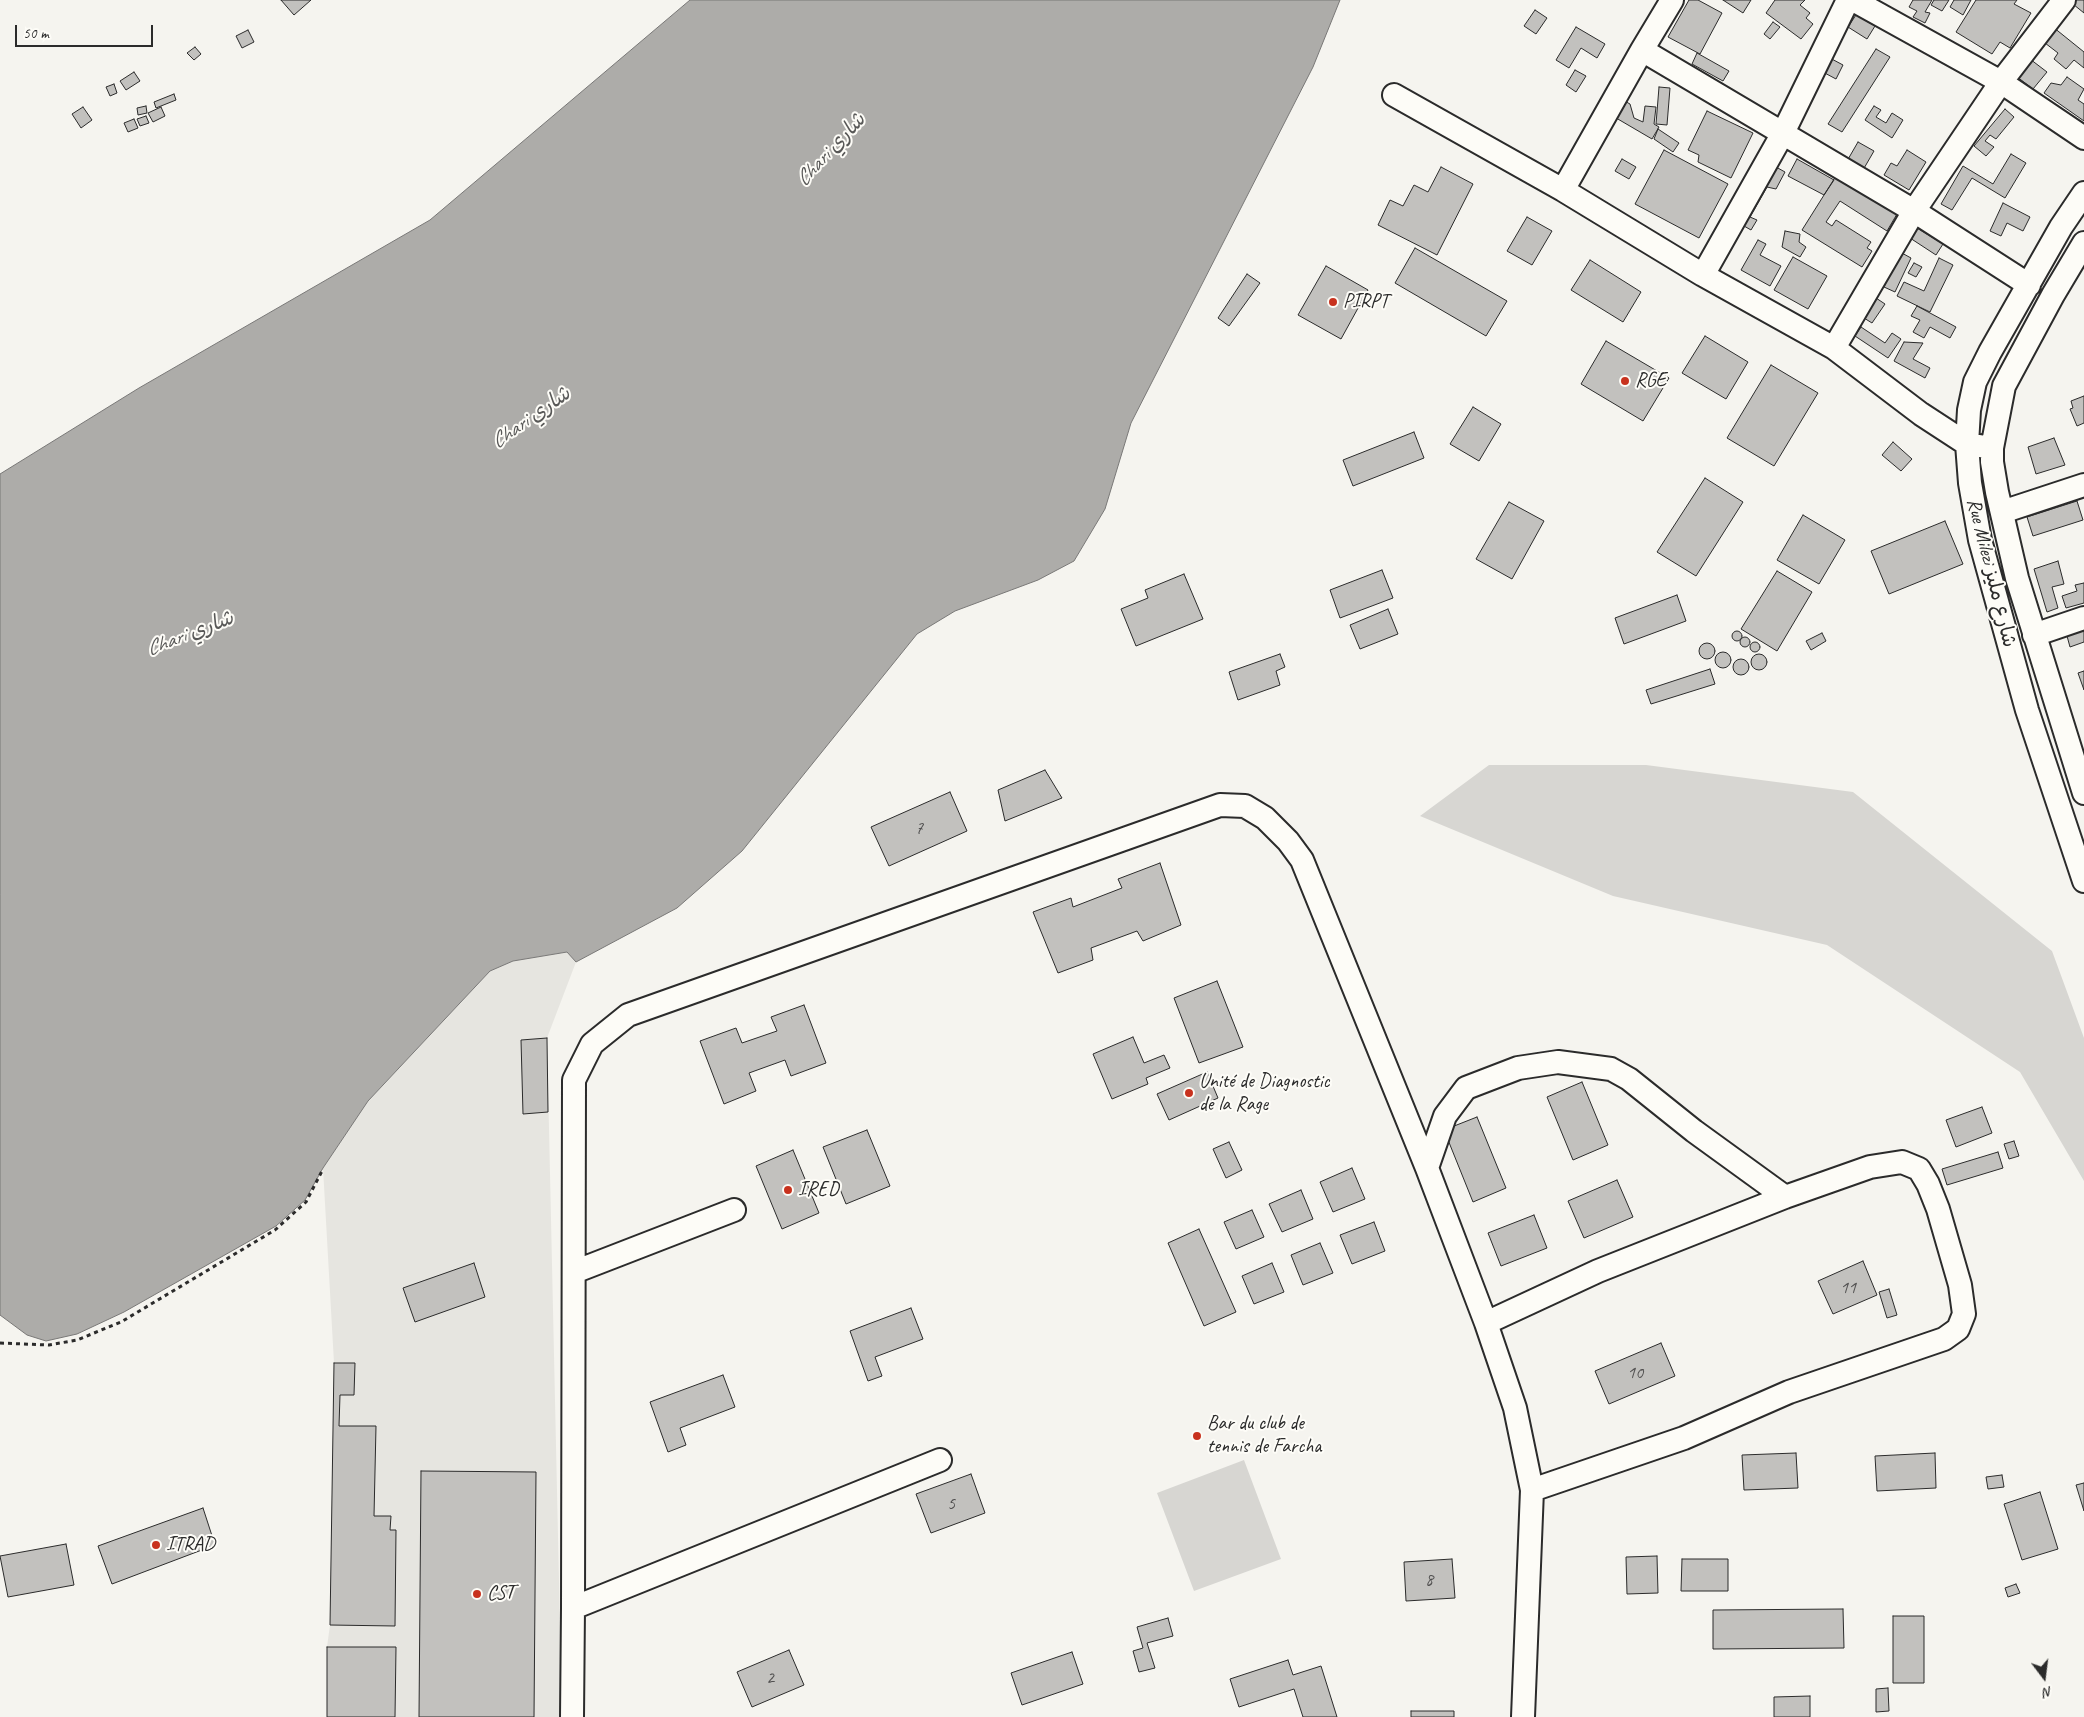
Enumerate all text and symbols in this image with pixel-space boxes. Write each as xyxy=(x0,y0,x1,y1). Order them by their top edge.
scale bar xyxy=(18,15,155,47)
text: 50 m xyxy=(23,24,49,43)
water label: Chari شاري xyxy=(791,108,871,192)
place label: PIRPT xyxy=(1343,290,1389,314)
marker: PIRPT xyxy=(1327,296,1339,308)
place label: RGE xyxy=(1635,369,1666,393)
marker: RGE xyxy=(1619,375,1631,387)
water label: Chari شاري xyxy=(486,382,576,454)
street label: Rue Milezi شارع مليز xyxy=(1961,496,2021,650)
water label: Chari شاري xyxy=(143,606,237,662)
house number: 7 xyxy=(915,818,923,840)
place label: Unité de Diagnostic de la Rage xyxy=(1199,1070,1330,1117)
marker: Unité de Diagnostic de la Rage xyxy=(1183,1087,1195,1099)
place label: IRED xyxy=(798,1178,839,1202)
marker: IRED xyxy=(782,1184,794,1196)
house number: 11 xyxy=(1840,1277,1856,1299)
house number: 10 xyxy=(1627,1362,1643,1384)
place label: Bar du club de tennis de Farcha xyxy=(1207,1412,1321,1459)
marker: Bar du club de tennis de Farcha xyxy=(1191,1430,1203,1442)
house number: 5 xyxy=(947,1493,955,1515)
place label: ITRAD xyxy=(166,1533,215,1557)
marker: ITRAD xyxy=(150,1539,162,1551)
house number: 8 xyxy=(1425,1569,1433,1591)
place label: CST xyxy=(487,1582,515,1606)
marker: CST xyxy=(471,1588,483,1600)
north arrow xyxy=(2019,1652,2069,1702)
house number: 2 xyxy=(766,1667,774,1689)
text: N xyxy=(2042,1683,2054,1701)

